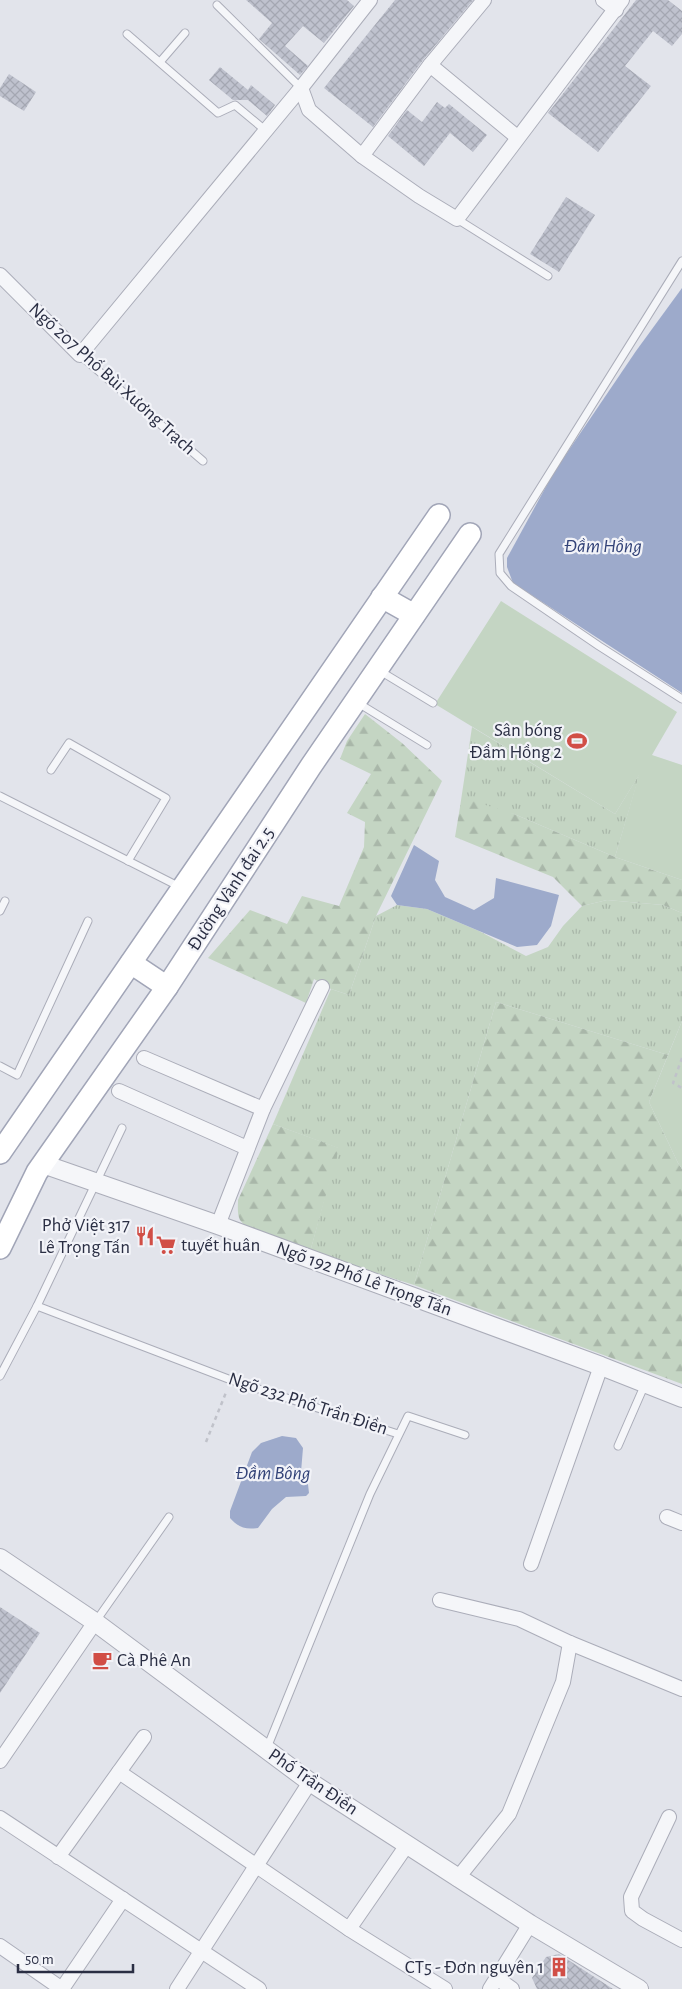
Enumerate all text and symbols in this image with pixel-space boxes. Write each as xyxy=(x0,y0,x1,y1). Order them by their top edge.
street label: Ngõ 207 Phố Bùi Xương Trạch xyxy=(25,299,199,459)
water label: Đầm Hồng xyxy=(564,536,642,556)
place label: Sân bóng Đầm Hồng 2 xyxy=(470,721,563,762)
sports icon: Sân bóng Đầm Hồng 2 xyxy=(566,730,588,752)
street label: Đường Vành đai 2.5 xyxy=(184,824,278,954)
place label: Phở Việt 317 Lê Trọng Tấn xyxy=(38,1216,130,1257)
restaurant icon: Phở Việt 317 Lê Trọng Tấn xyxy=(134,1225,156,1247)
supermarket icon: tuyết huân xyxy=(155,1234,177,1256)
place label: tuyết huân xyxy=(181,1236,260,1255)
street label: Ngõ 192 Phố Lê Trọng Tấn xyxy=(274,1238,454,1320)
street label: Ngõ 232 Phố Trần Điền xyxy=(226,1369,390,1439)
water label: Đầm Bông xyxy=(235,1463,311,1483)
cafe icon: Cà Phê An xyxy=(91,1649,113,1671)
place label: Cà Phê An xyxy=(117,1651,191,1670)
street label: Phố Trần Điền xyxy=(265,1745,361,1819)
scale bar xyxy=(18,1942,132,1974)
text: 50 m xyxy=(25,1952,54,1967)
building icon: CT5 - Đơn nguyên 1 xyxy=(548,1956,570,1978)
place label: CT5 - Đơn nguyên 1 xyxy=(405,1958,544,1977)

